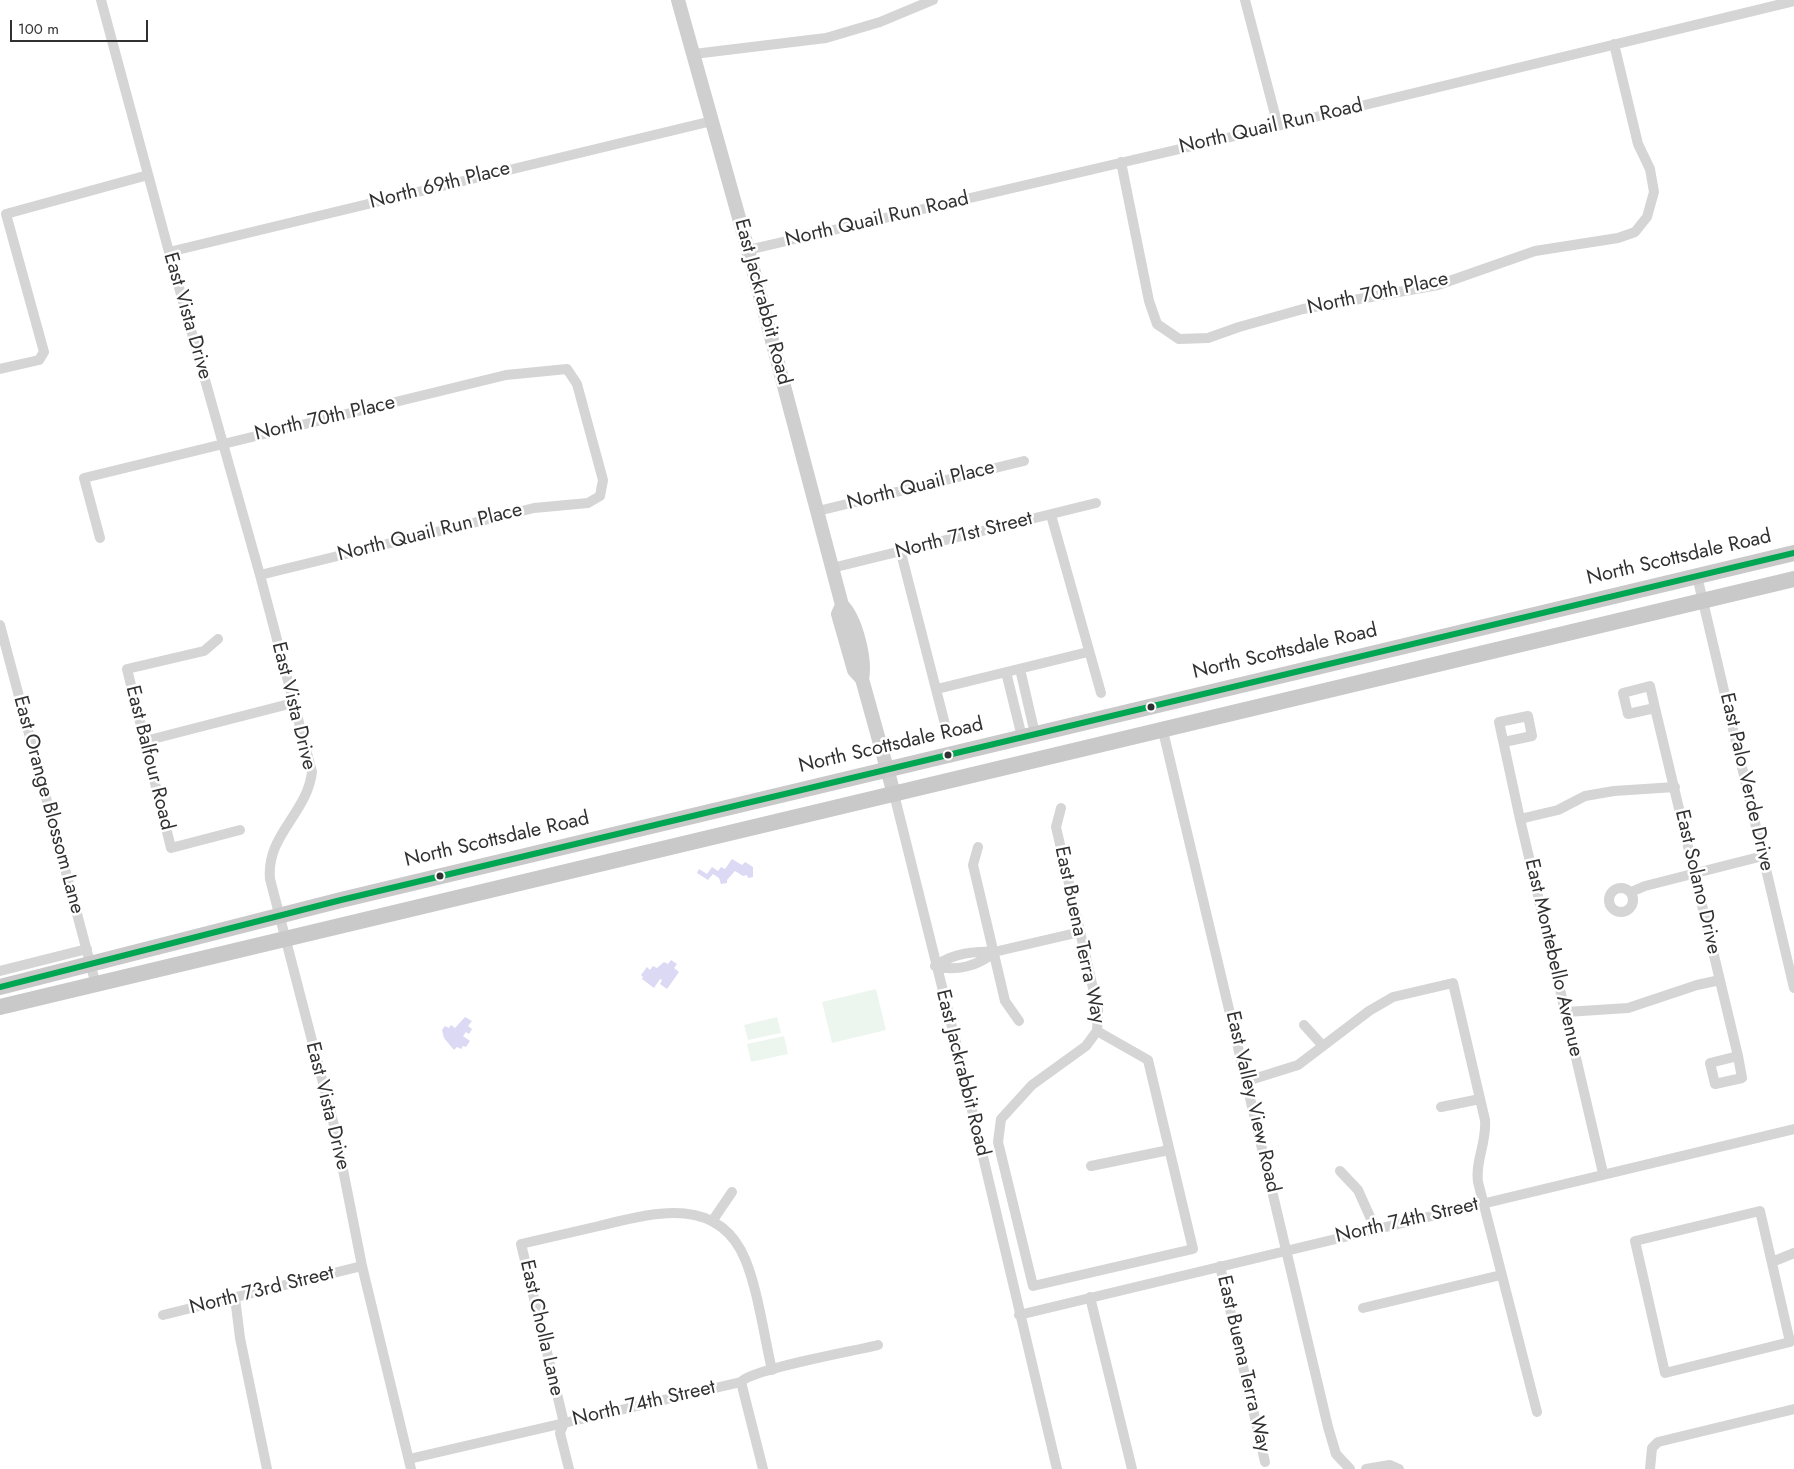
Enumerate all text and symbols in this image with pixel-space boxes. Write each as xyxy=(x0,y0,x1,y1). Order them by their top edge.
scale bar xyxy=(12,10,150,42)
text: 100 m xyxy=(18,18,59,40)
street label: North Quail Run Road xyxy=(1177,94,1365,160)
street label: North 69th Place xyxy=(367,157,513,215)
street label: North Quail Run Road xyxy=(783,187,971,253)
street label: East Jackrabbit Road xyxy=(728,216,796,388)
street label: East Vista Drive xyxy=(157,250,217,382)
street label: North 70th Place xyxy=(1305,267,1451,321)
street label: North 70th Place xyxy=(252,391,398,447)
street label: North Quail Place xyxy=(845,456,997,516)
street label: North Quail Run Place xyxy=(335,498,525,568)
street label: North 71st Street xyxy=(893,507,1035,565)
street label: North Scottsdale Road xyxy=(1584,525,1774,591)
street label: North Scottsdale Road xyxy=(1190,619,1380,685)
street label: East Vista Drive xyxy=(266,640,320,772)
street label: East Balfour Road xyxy=(119,683,179,833)
street label: East Palo Verde Drive xyxy=(1714,691,1778,873)
street label: East Orange Blossom Lane xyxy=(7,693,89,917)
unlabelled marker xyxy=(1146,702,1156,712)
street label: North Scottsdale Road xyxy=(796,713,986,779)
unlabelled marker xyxy=(943,750,953,760)
street label: North Scottsdale Road xyxy=(402,807,592,873)
street label: East Solano Drive xyxy=(1669,807,1725,957)
street label: East Buena Terra Way xyxy=(1048,844,1110,1026)
street label: East Montebello Avenue xyxy=(1519,857,1587,1059)
unlabelled marker xyxy=(435,871,445,881)
street label: East Jackrabbit Road xyxy=(930,987,994,1159)
street label: East Valley View Road xyxy=(1219,1009,1285,1195)
street label: East Vista Drive xyxy=(300,1040,354,1172)
street label: North 74th Street xyxy=(1333,1193,1481,1249)
street label: East Cholla Lane xyxy=(514,1258,568,1398)
street label: North 73rd Street xyxy=(187,1261,337,1321)
street label: East Buena Terra Way xyxy=(1211,1273,1275,1455)
street label: North 74th Street xyxy=(570,1376,718,1432)

